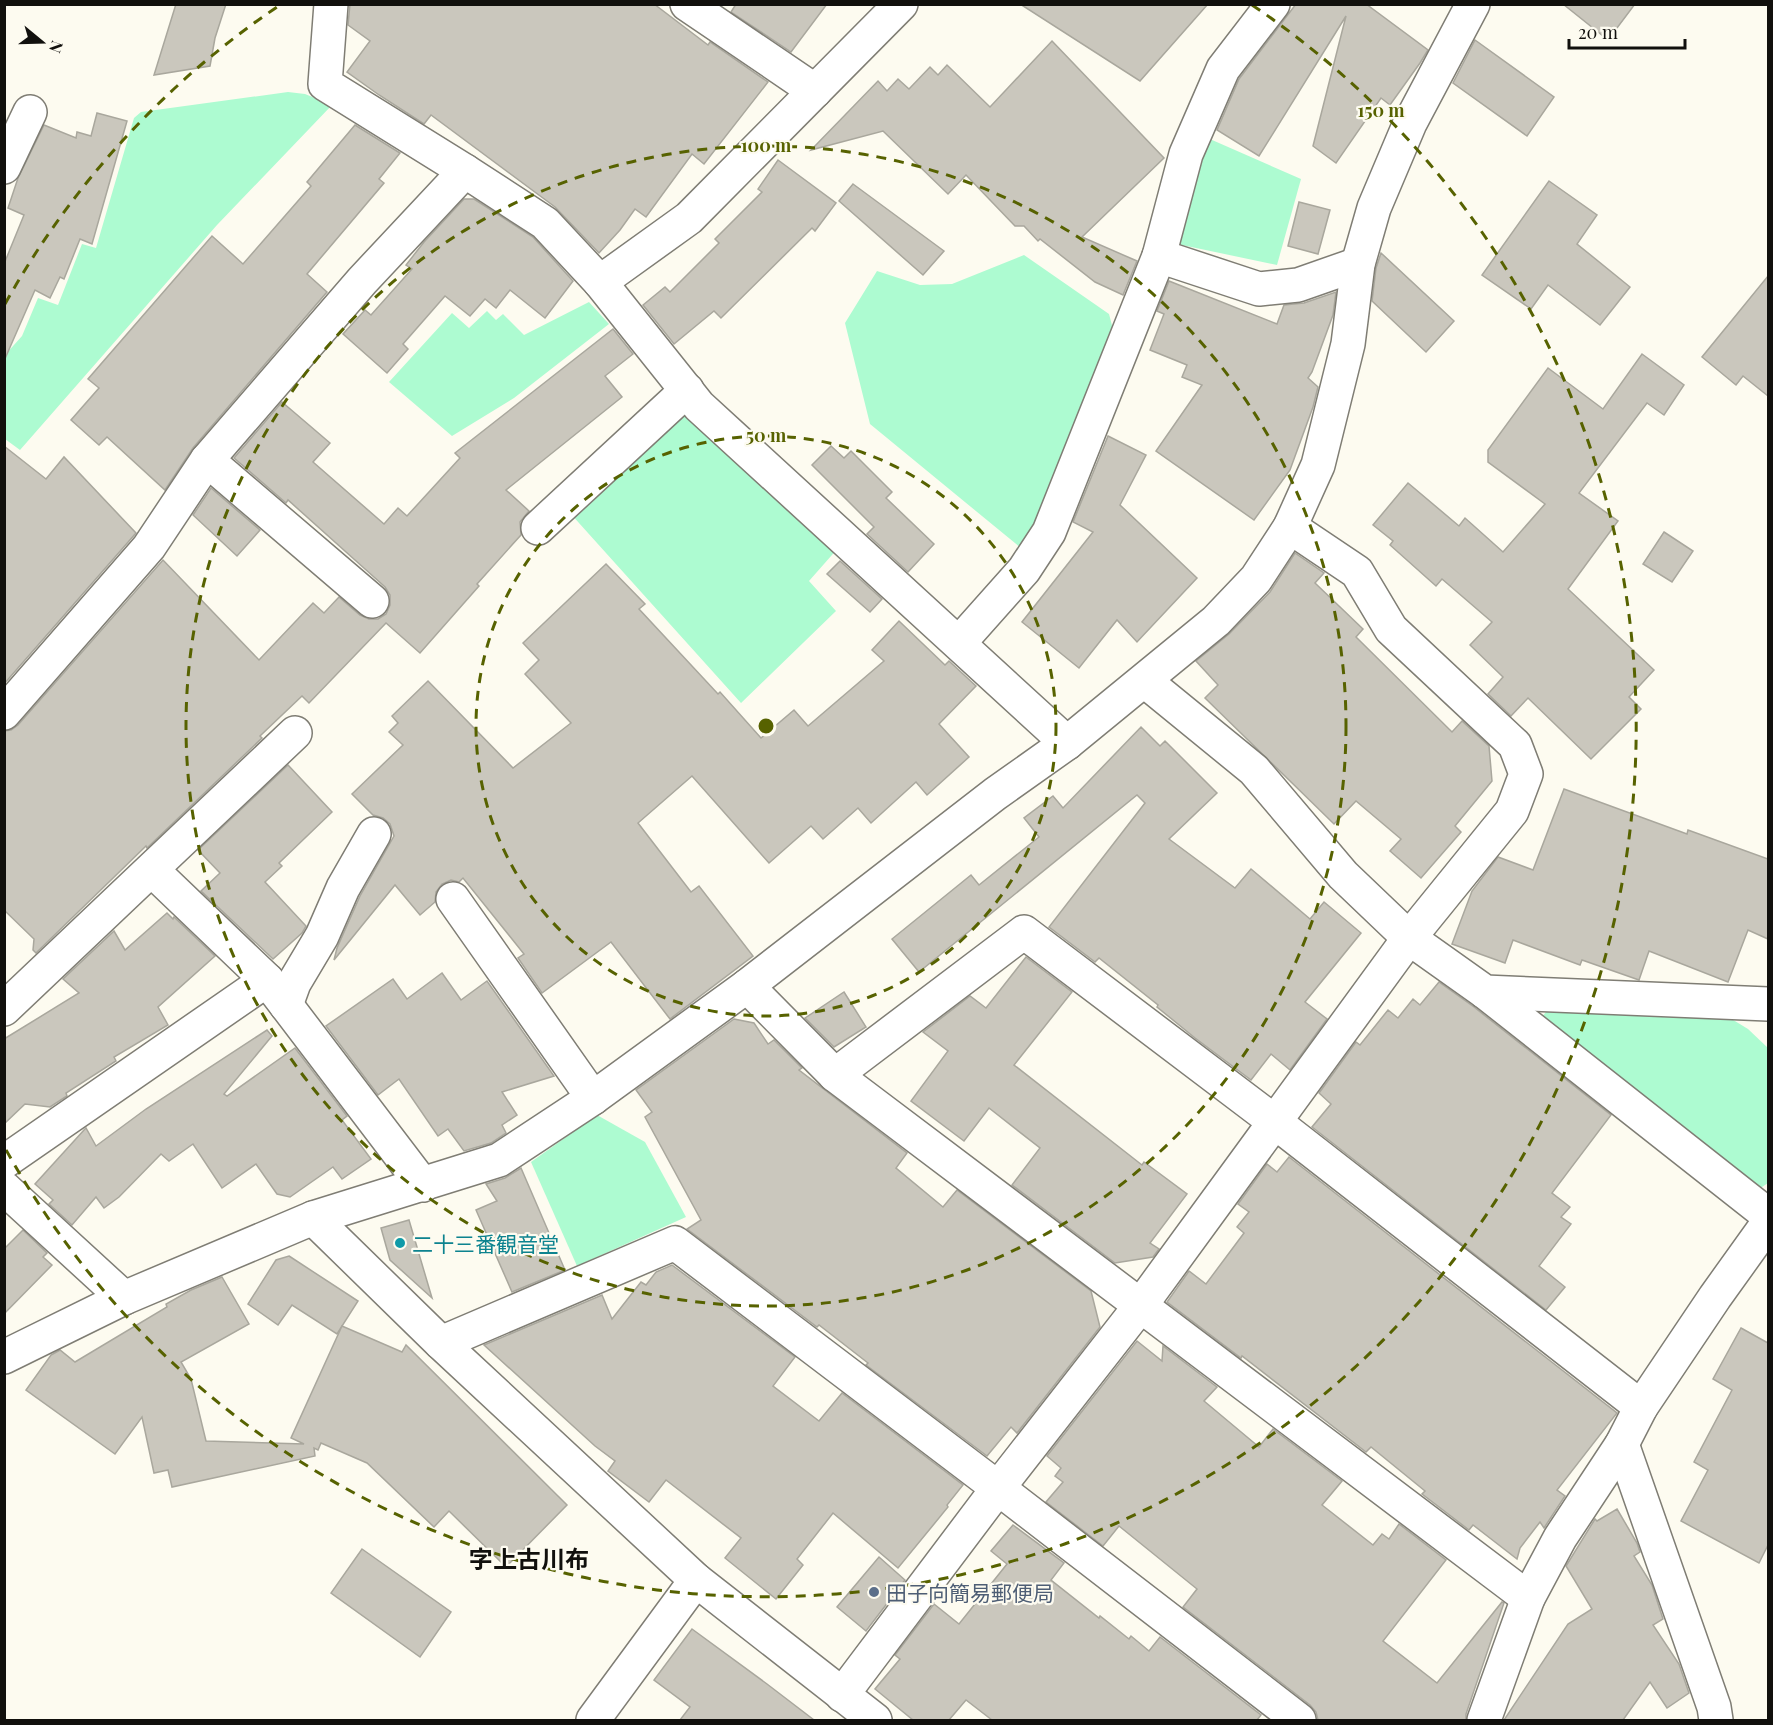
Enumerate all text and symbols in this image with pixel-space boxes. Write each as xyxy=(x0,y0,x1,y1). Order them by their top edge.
north arrow xyxy=(12,12,72,72)
scale bar xyxy=(1569,12,1684,50)
text: 20 m xyxy=(1578,20,1618,44)
text: N xyxy=(45,38,68,56)
text: 150 m xyxy=(1357,98,1405,122)
text: 100 m xyxy=(741,133,792,157)
text: 50 m xyxy=(746,423,787,447)
centre of rings xyxy=(756,716,776,736)
place label: 二十三番観音堂 xyxy=(412,1229,559,1257)
marker: 二十三番観音堂 xyxy=(393,1236,407,1250)
district label: 字上古川布 xyxy=(469,1542,589,1574)
place label: 田子向簡易郵便局 xyxy=(886,1578,1054,1606)
marker: 田子向簡易郵便局 xyxy=(867,1585,881,1599)

